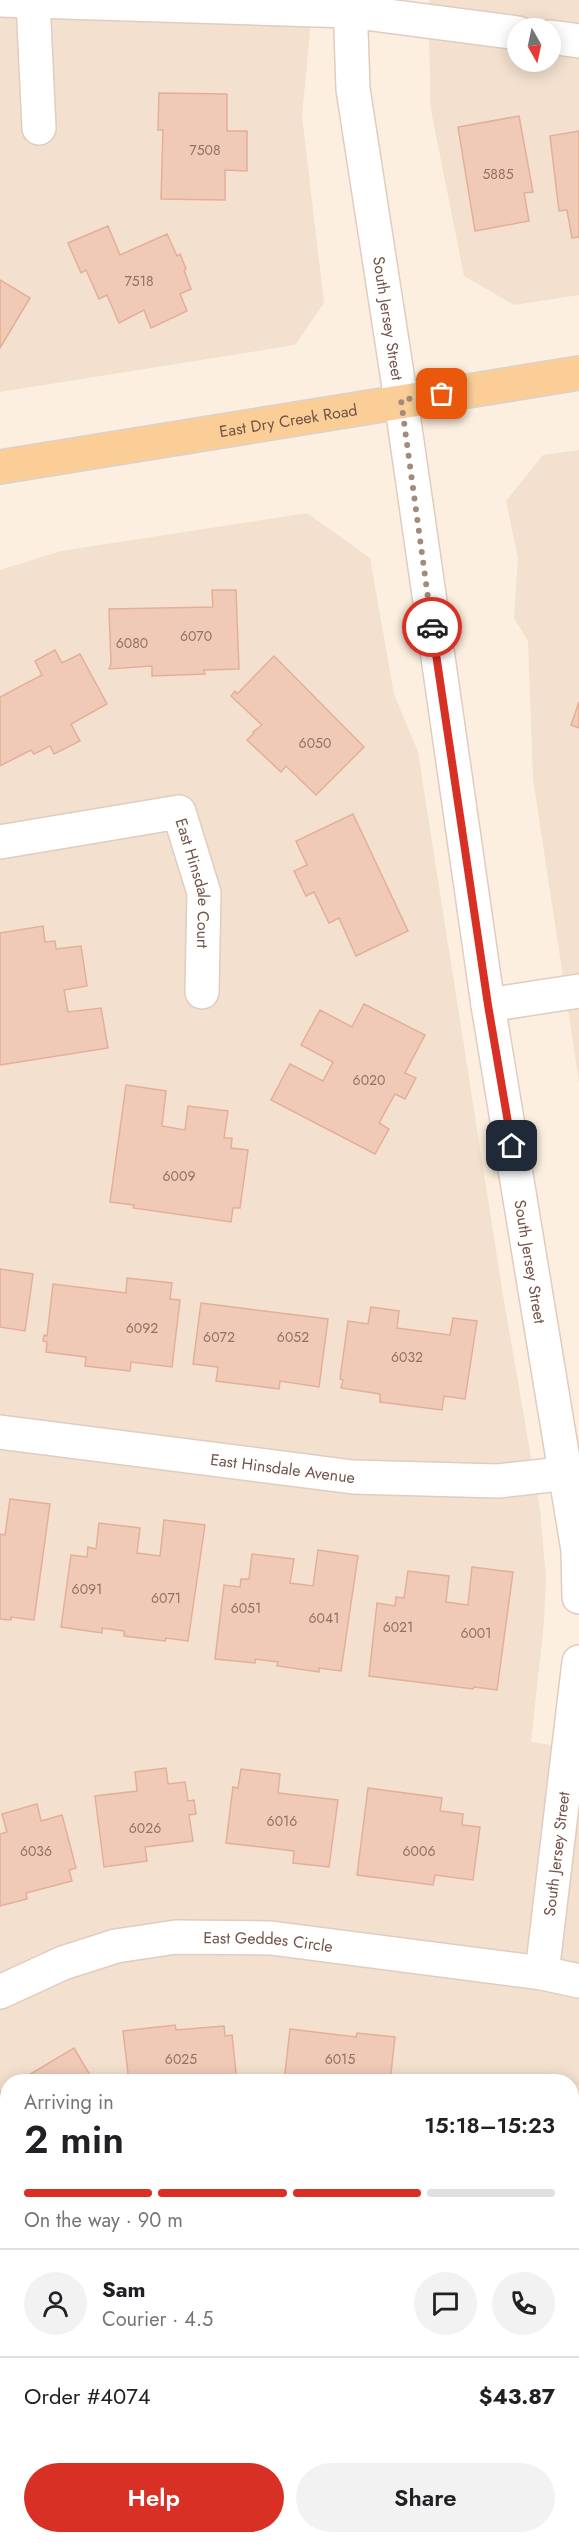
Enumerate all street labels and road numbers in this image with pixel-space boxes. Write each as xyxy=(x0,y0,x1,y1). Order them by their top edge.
street label: South Jersey Street xyxy=(367,255,409,382)
street label: East Dry Creek Road xyxy=(218,398,359,443)
street label: East Hinsdale Court xyxy=(170,815,215,949)
street label: South Jersey Street xyxy=(509,1198,552,1325)
street label: East Hinsdale Avenue xyxy=(209,1447,356,1489)
street label: South Jersey Street xyxy=(537,1790,575,1917)
street label: East Geddes Circle xyxy=(203,1926,334,1957)

